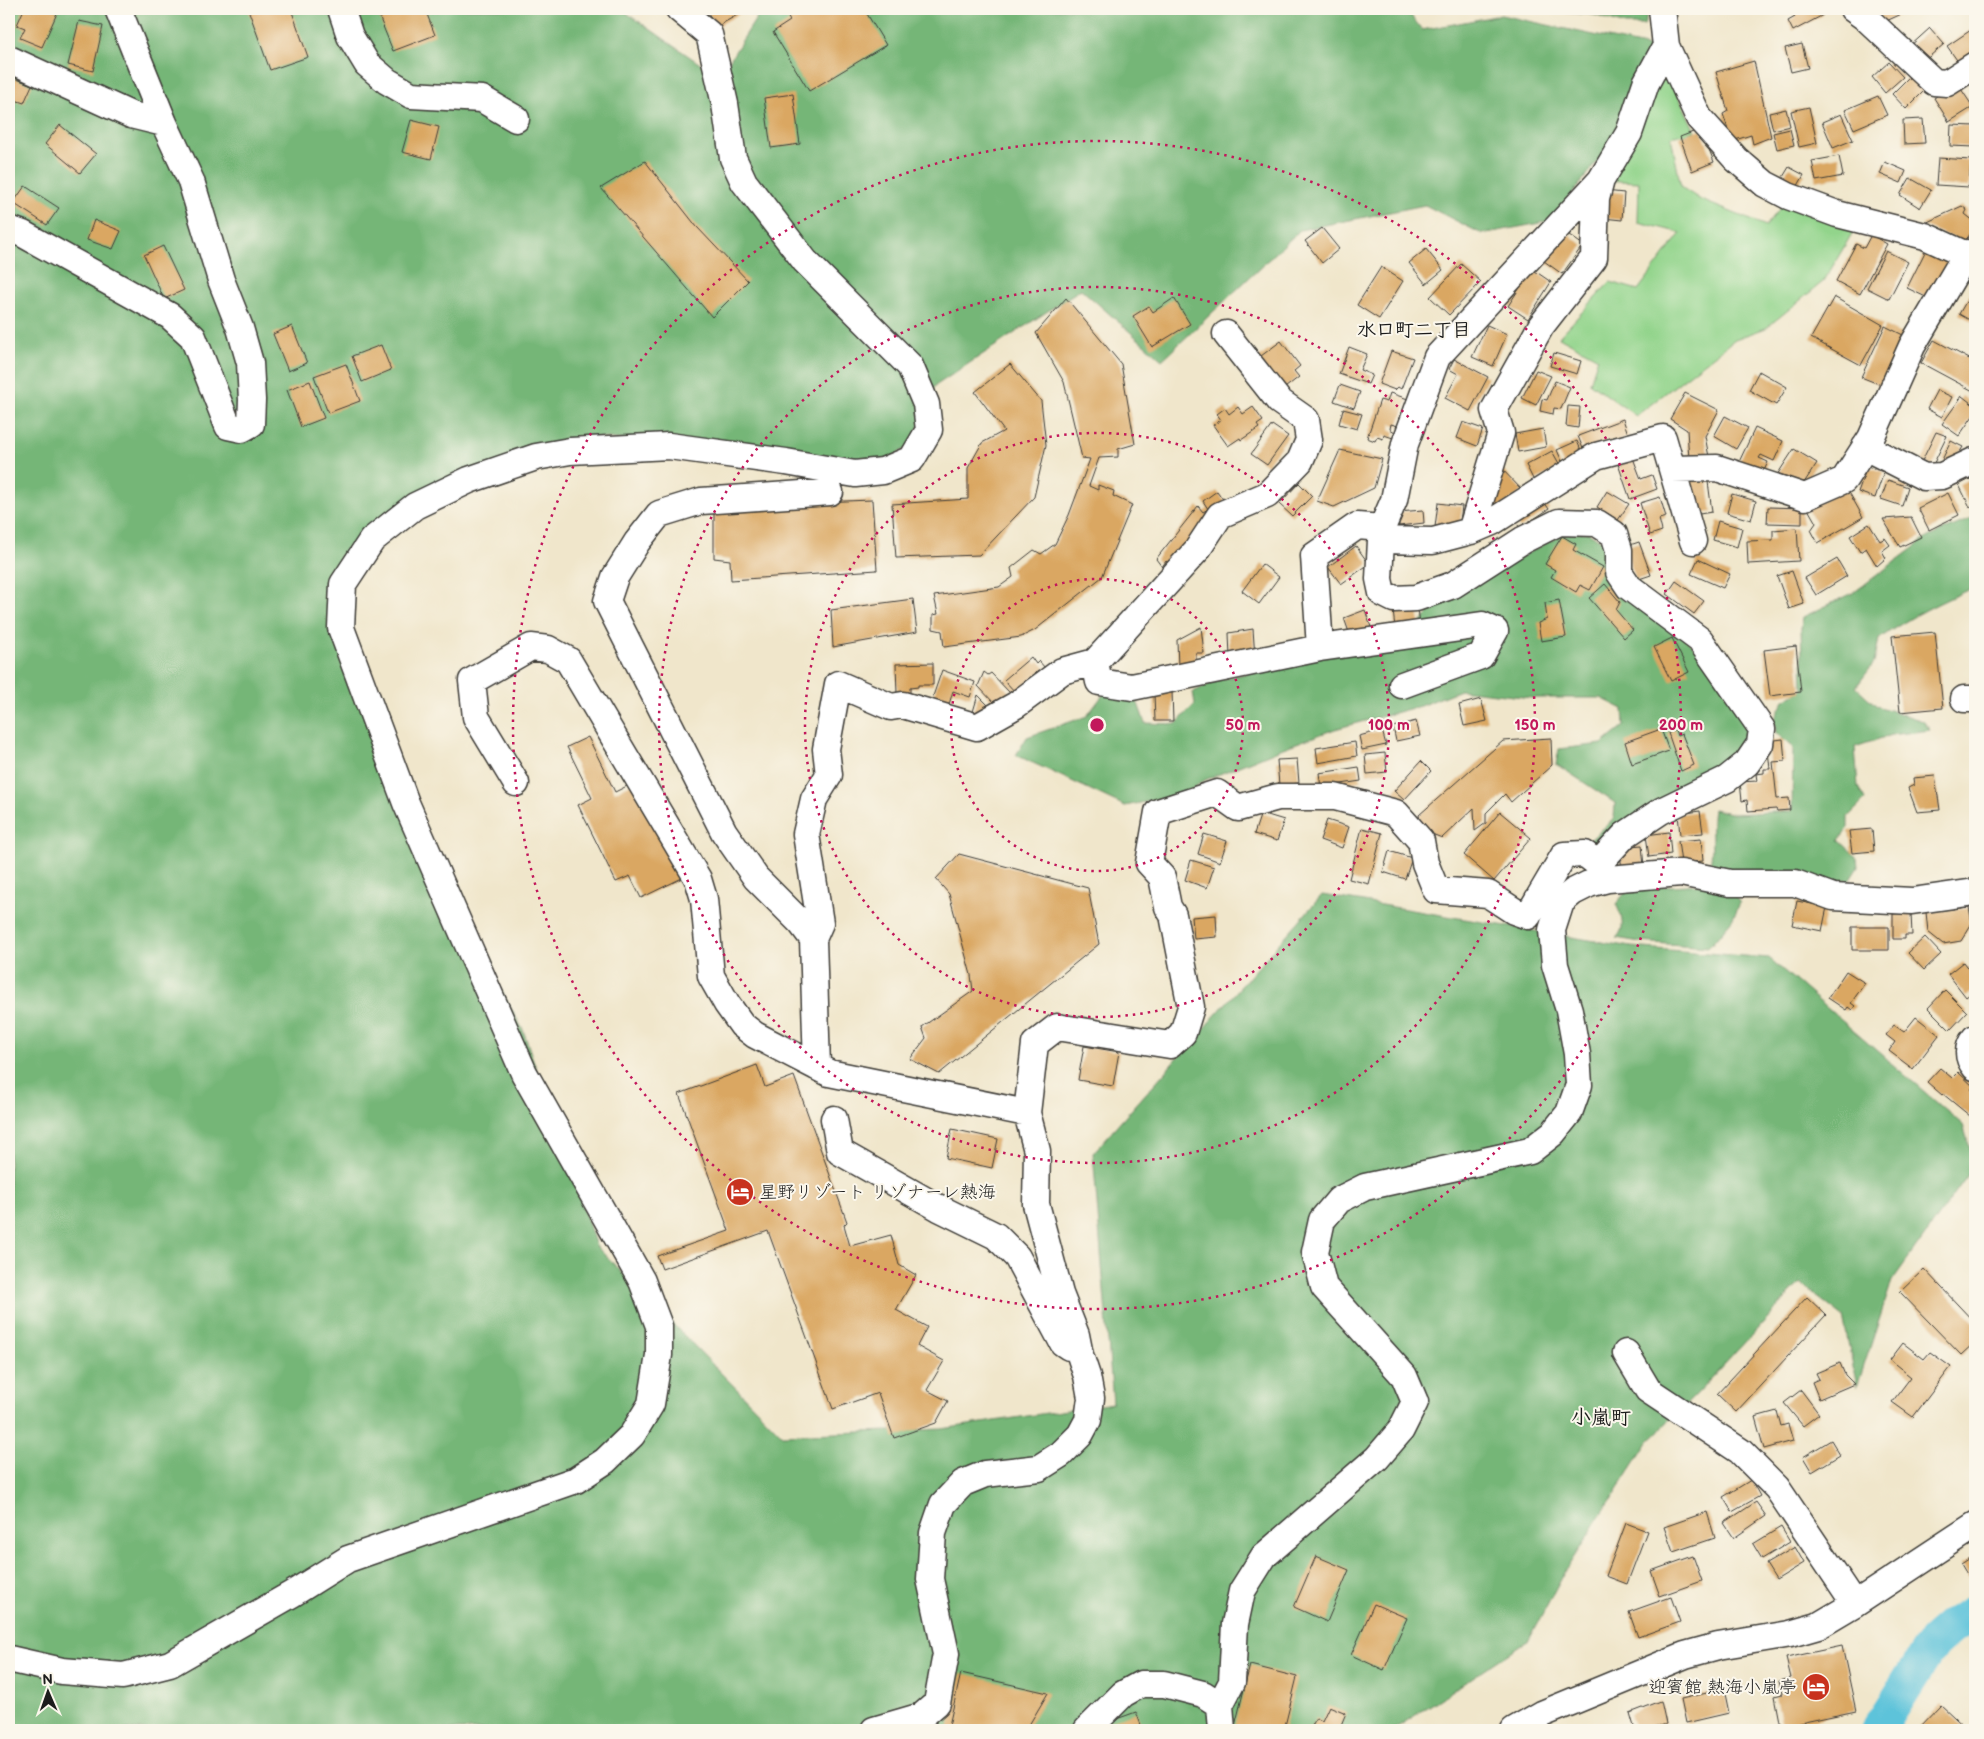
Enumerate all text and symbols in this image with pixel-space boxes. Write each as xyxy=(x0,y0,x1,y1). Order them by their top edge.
district label: 水口町二丁目 xyxy=(1357,319,1471,342)
centre of rings xyxy=(1088,716,1106,734)
text: 50 m xyxy=(1226,716,1261,735)
text: 100 m xyxy=(1368,716,1410,735)
text: 150 m xyxy=(1514,716,1556,735)
text: 200 m xyxy=(1659,716,1703,735)
hotel icon: 星野リゾート リゾナーレ熱海 xyxy=(725,1177,755,1207)
place label: 星野リゾート リゾナーレ熱海 xyxy=(759,1182,996,1203)
district label: 小嵐町 xyxy=(1571,1406,1631,1430)
north arrow xyxy=(22,1666,72,1716)
text: N xyxy=(42,1671,53,1688)
hotel icon: 迎賓館 熱海小嵐亭 xyxy=(1801,1672,1831,1702)
place label: 迎賓館 熱海小嵐亭 xyxy=(1648,1677,1797,1698)

